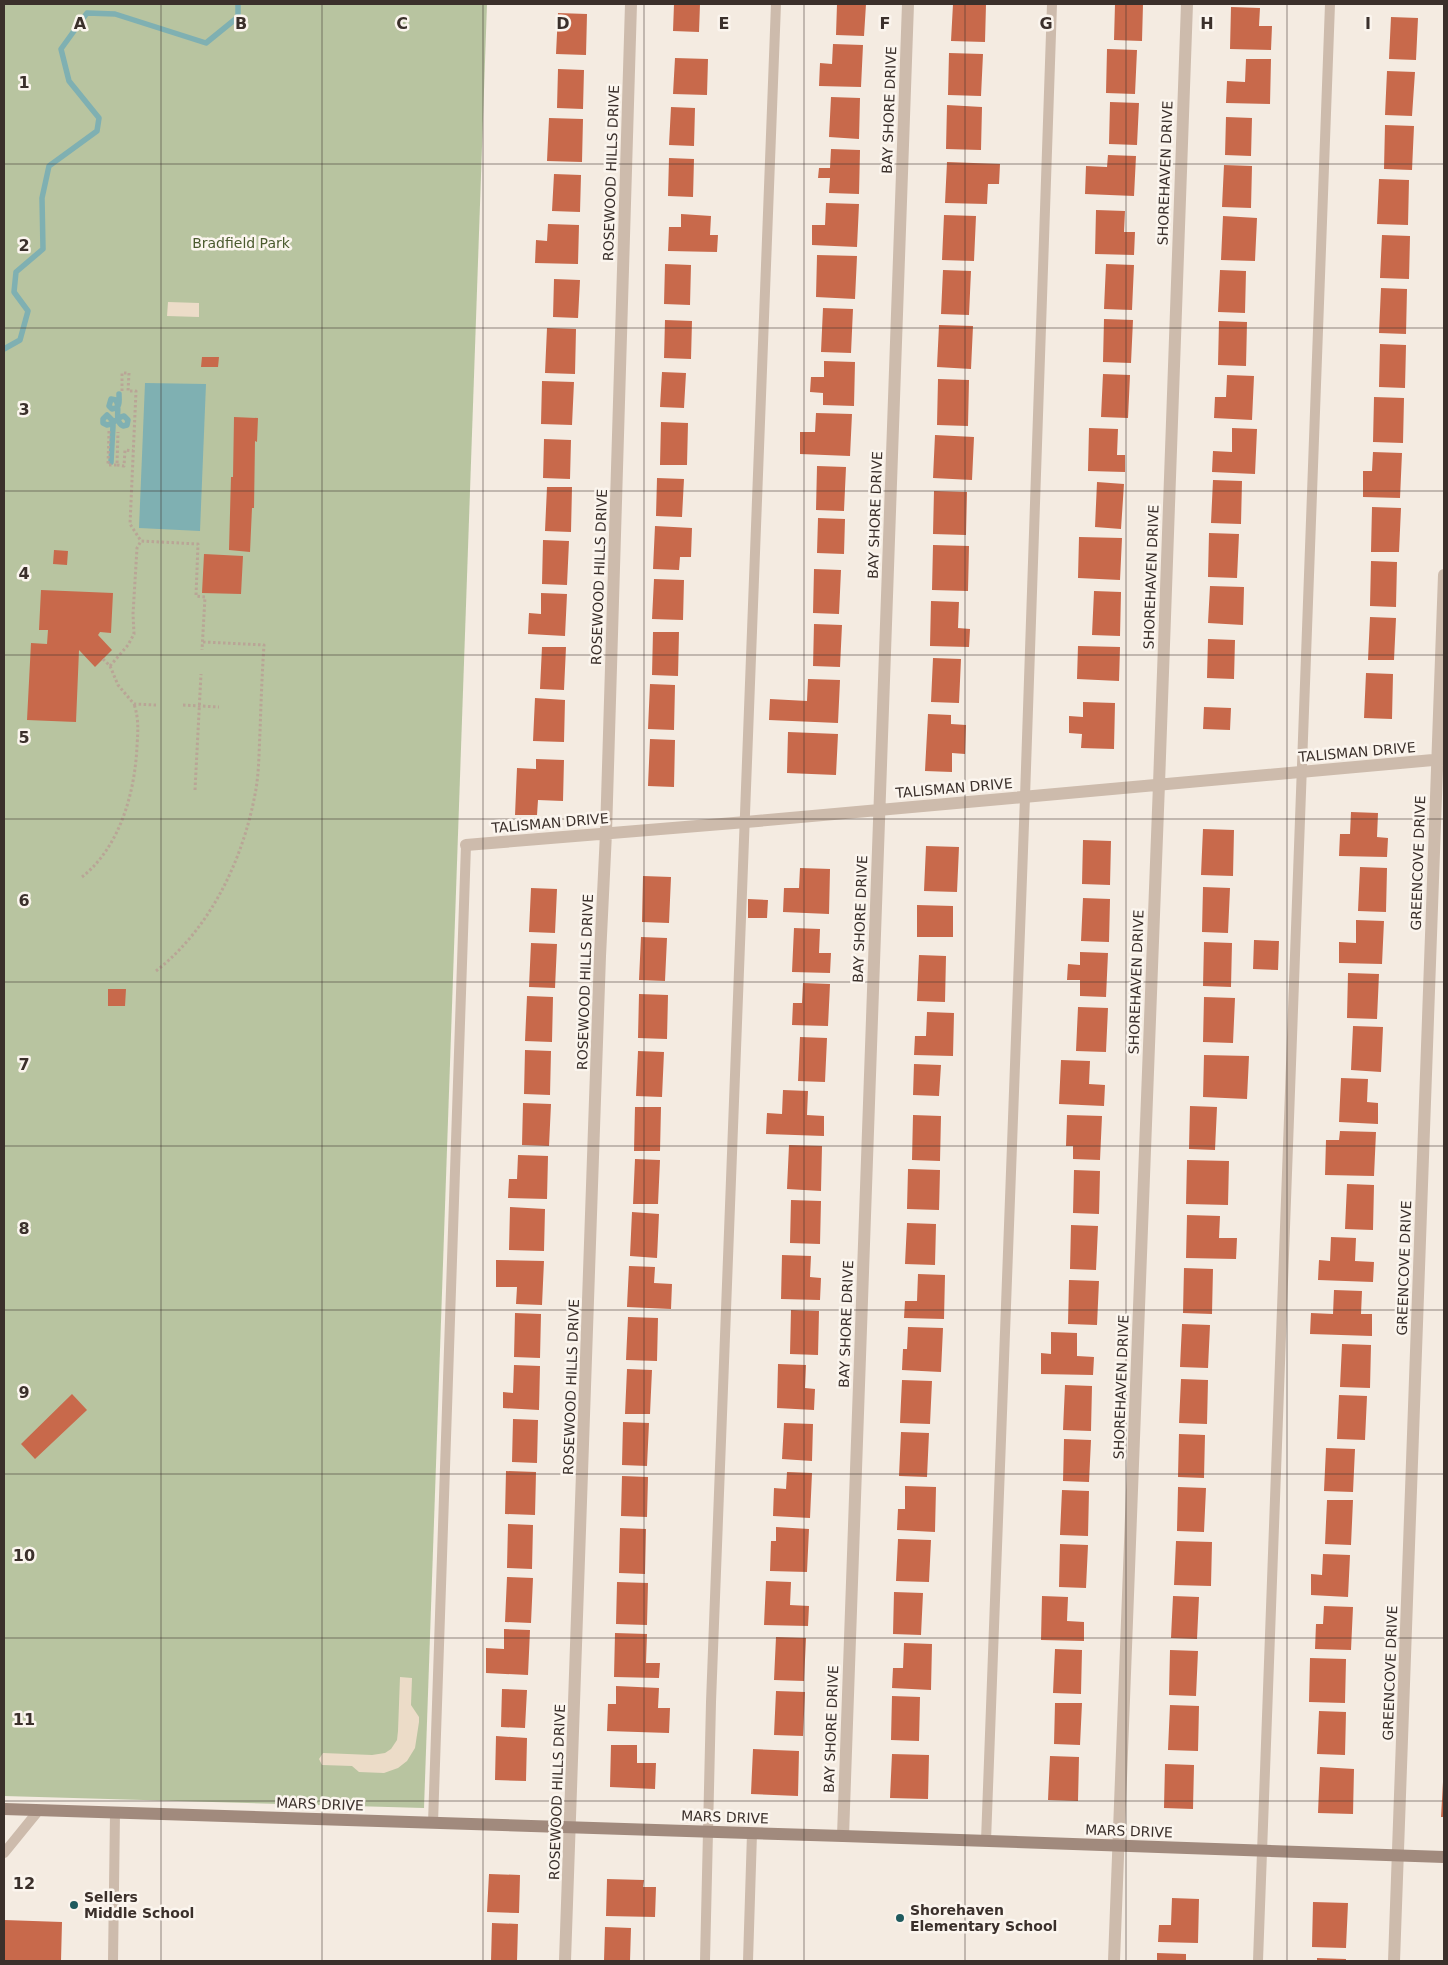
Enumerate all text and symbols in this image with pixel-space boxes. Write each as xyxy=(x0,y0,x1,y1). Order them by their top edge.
text: A xyxy=(74,14,87,33)
text: B xyxy=(235,14,247,33)
text: C xyxy=(396,14,408,33)
text: D xyxy=(556,14,570,33)
text: E xyxy=(719,14,729,33)
text: F xyxy=(880,14,890,33)
text: G xyxy=(1039,14,1053,33)
text: H xyxy=(1200,14,1214,33)
text: I xyxy=(1365,14,1371,33)
street label: BAY SHORE DRIVE xyxy=(879,46,899,174)
text: 1 xyxy=(18,73,30,92)
street label: ROSEWOOD HILLS DRIVE xyxy=(600,85,622,261)
street label: SHOREHAVEN DRIVE xyxy=(1154,100,1176,246)
park label: Bradfield Park xyxy=(192,235,291,251)
text: 2 xyxy=(18,236,30,255)
text: 3 xyxy=(18,400,30,419)
street label: BAY SHORE DRIVE xyxy=(865,451,885,579)
street label: ROSEWOOD HILLS DRIVE xyxy=(588,489,610,665)
street label: SHOREHAVEN DRIVE xyxy=(1140,504,1162,650)
text: 4 xyxy=(18,564,30,583)
text: 5 xyxy=(18,728,30,747)
street label: TALISMAN DRIVE xyxy=(1297,739,1416,765)
street label: TALISMAN DRIVE xyxy=(894,775,1013,801)
street label: GREENCOVE DRIVE xyxy=(1408,795,1428,931)
street label: TALISMAN DRIVE xyxy=(490,810,609,836)
street label: BAY SHORE DRIVE xyxy=(850,855,870,983)
text: 6 xyxy=(18,891,30,910)
street label: ROSEWOOD HILLS DRIVE xyxy=(574,894,596,1070)
street label: SHOREHAVEN DRIVE xyxy=(1125,909,1147,1055)
text: 7 xyxy=(18,1055,30,1074)
street label: GREENCOVE DRIVE xyxy=(1394,1200,1414,1336)
text: 8 xyxy=(18,1219,30,1238)
street label: BAY SHORE DRIVE xyxy=(836,1260,856,1388)
street label: ROSEWOOD HILLS DRIVE xyxy=(560,1299,582,1475)
street label: SHOREHAVEN DRIVE xyxy=(1110,1314,1132,1460)
text: 9 xyxy=(18,1383,30,1402)
text: 10 xyxy=(13,1546,35,1565)
street label: GREENCOVE DRIVE xyxy=(1380,1605,1400,1741)
street label: BAY SHORE DRIVE xyxy=(821,1665,841,1793)
street label: ROSEWOOD HILLS DRIVE xyxy=(546,1704,568,1880)
text: 11 xyxy=(13,1710,35,1729)
street label: MARS DRIVE xyxy=(276,1794,364,1814)
street label: MARS DRIVE xyxy=(681,1807,769,1827)
street label: MARS DRIVE xyxy=(1085,1821,1173,1841)
text: 12 xyxy=(13,1874,35,1893)
place label: Sellers Middle School xyxy=(84,1889,194,1921)
marker: Sellers Middle School xyxy=(68,1899,80,1911)
place label: Shorehaven Elementary School xyxy=(910,1902,1057,1934)
marker: Shorehaven Elementary School xyxy=(894,1912,906,1924)

